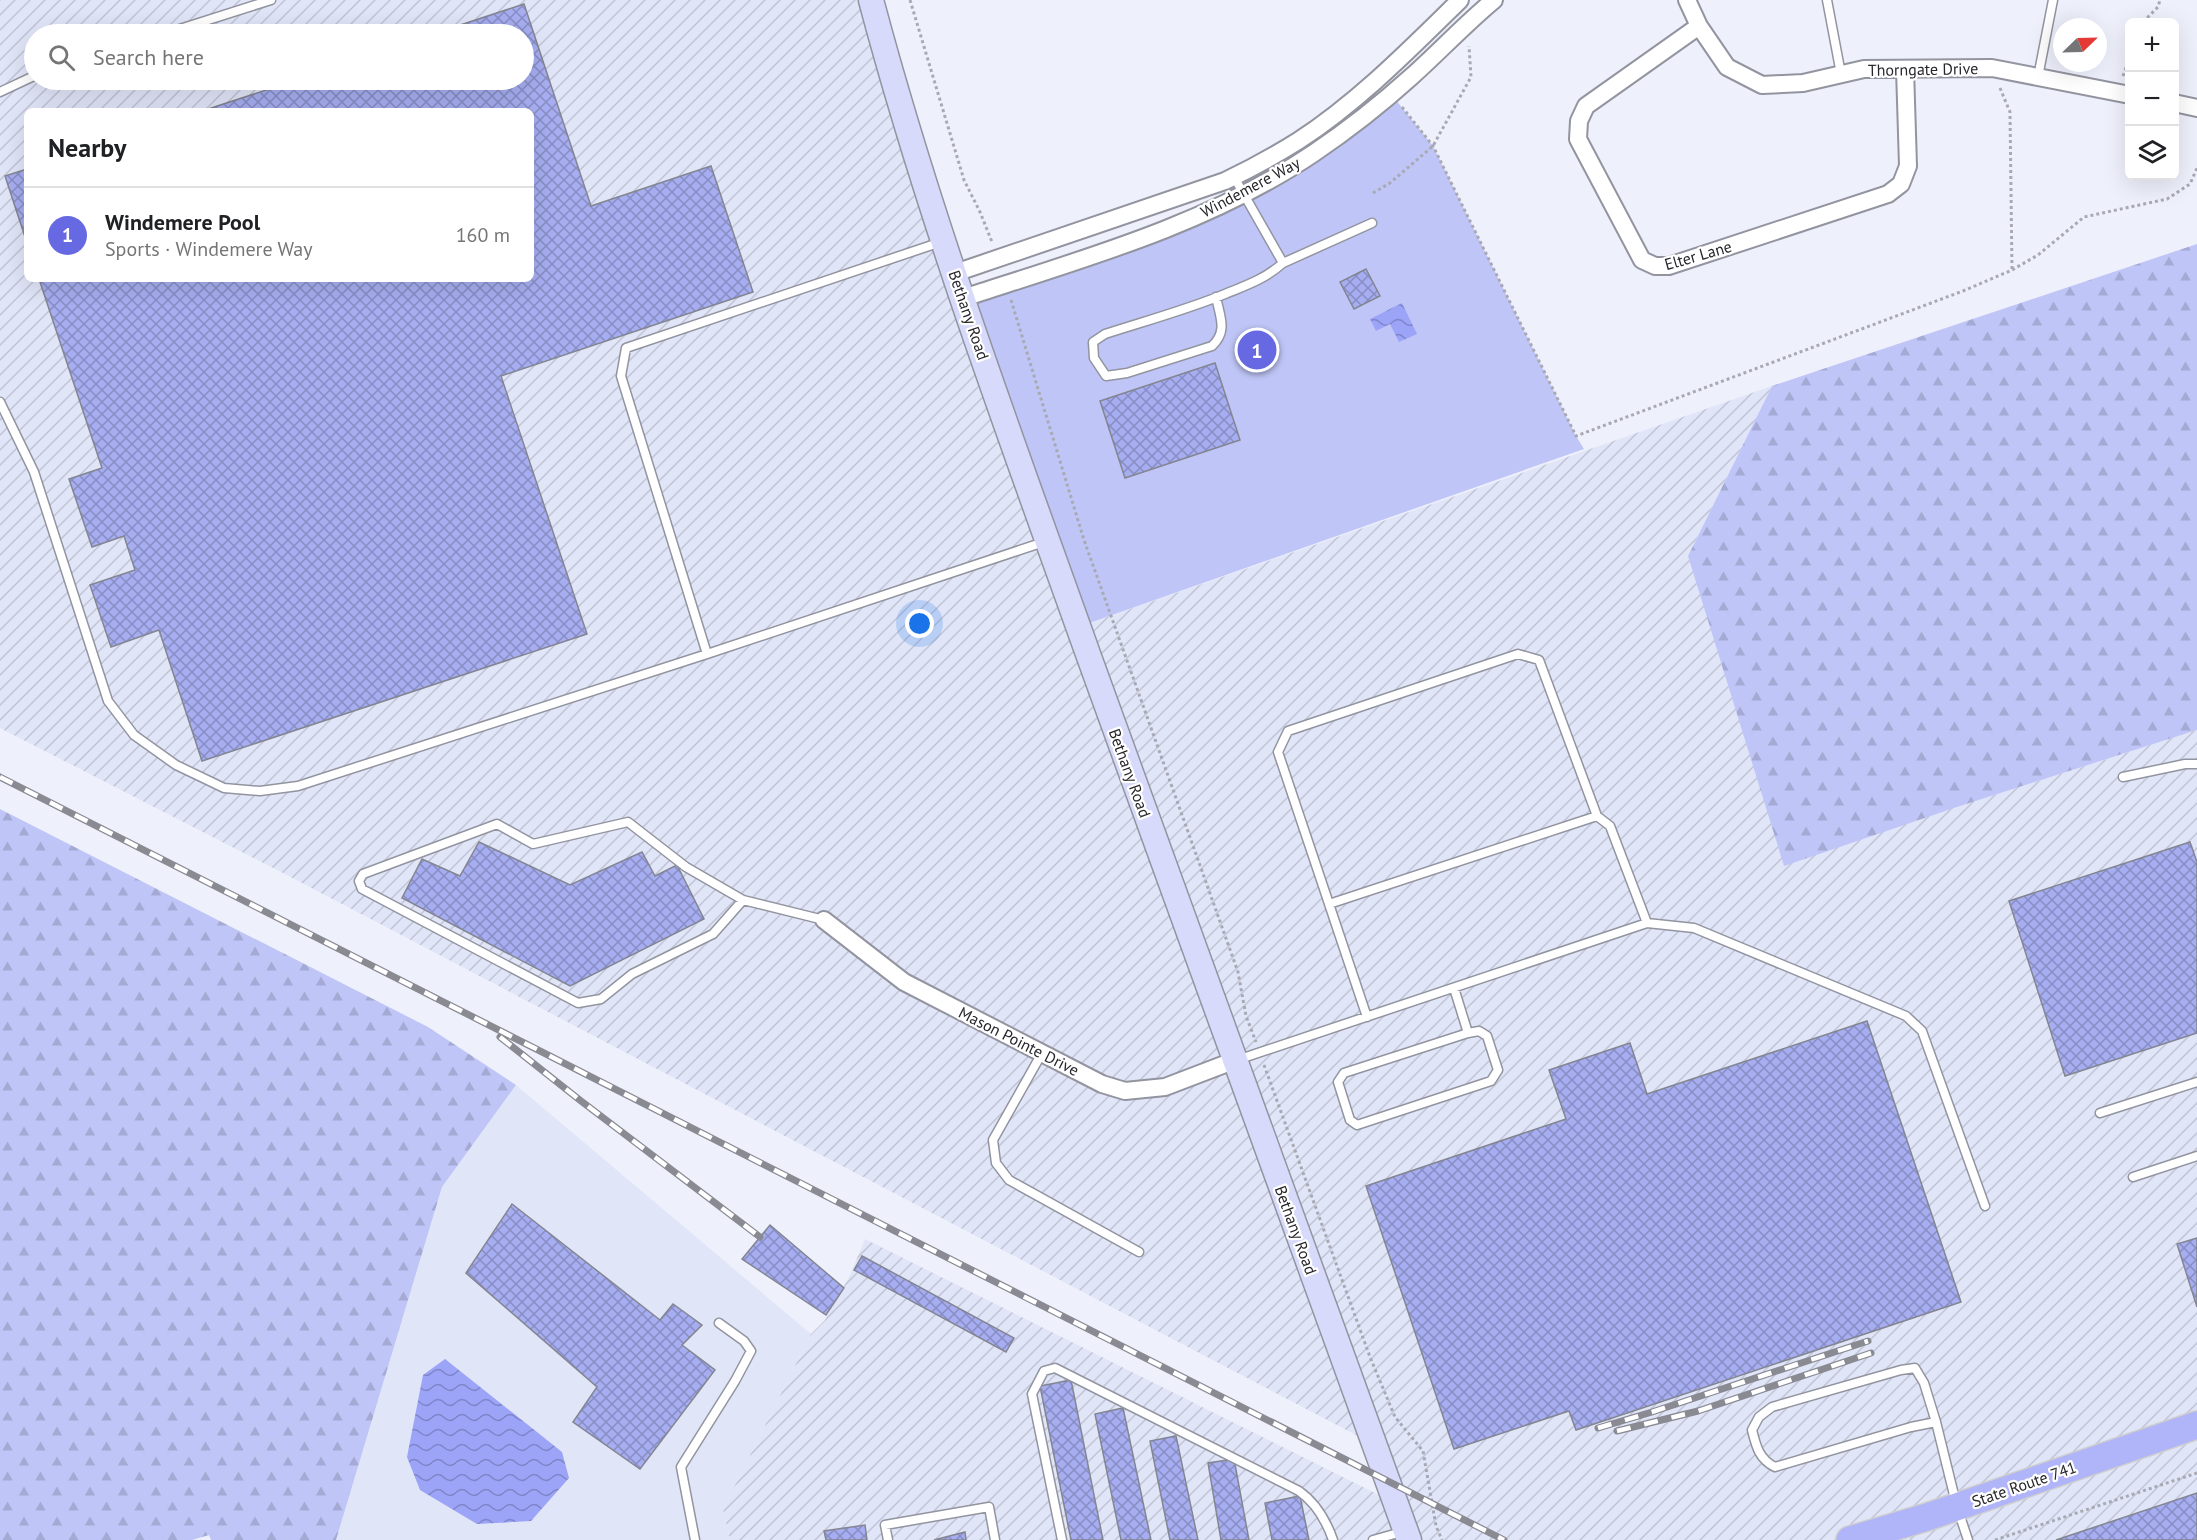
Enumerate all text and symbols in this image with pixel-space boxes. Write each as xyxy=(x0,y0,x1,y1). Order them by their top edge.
north arrow xyxy=(2053,18,2107,72)
map controls xyxy=(2125,18,2179,180)
button: + xyxy=(2125,18,2179,72)
search box xyxy=(24,24,534,90)
icon: search xyxy=(45,41,78,74)
text: Search here xyxy=(93,43,204,71)
street label: Thorngate Drive xyxy=(1868,58,1978,80)
button: − xyxy=(2125,72,2179,126)
button: layers xyxy=(2125,126,2179,180)
text: Nearby xyxy=(48,131,126,164)
street label: Windemere Way xyxy=(1197,152,1304,222)
text: Windemere Pool xyxy=(105,208,260,236)
text: 1 xyxy=(62,222,73,248)
text: 160 m xyxy=(456,222,510,248)
text: Sports · Windemere Way xyxy=(105,236,312,262)
street label: Elter Lane xyxy=(1662,236,1734,274)
street label: Bethany Road xyxy=(944,268,994,362)
pin: 1 xyxy=(1238,328,1276,372)
your location xyxy=(905,609,934,638)
street label: Bethany Road xyxy=(1105,726,1155,820)
street label: Mason Pointe Drive xyxy=(955,1002,1083,1080)
street label: Bethany Road xyxy=(1271,1183,1321,1277)
street label: State Route 741 xyxy=(1969,1457,2079,1511)

